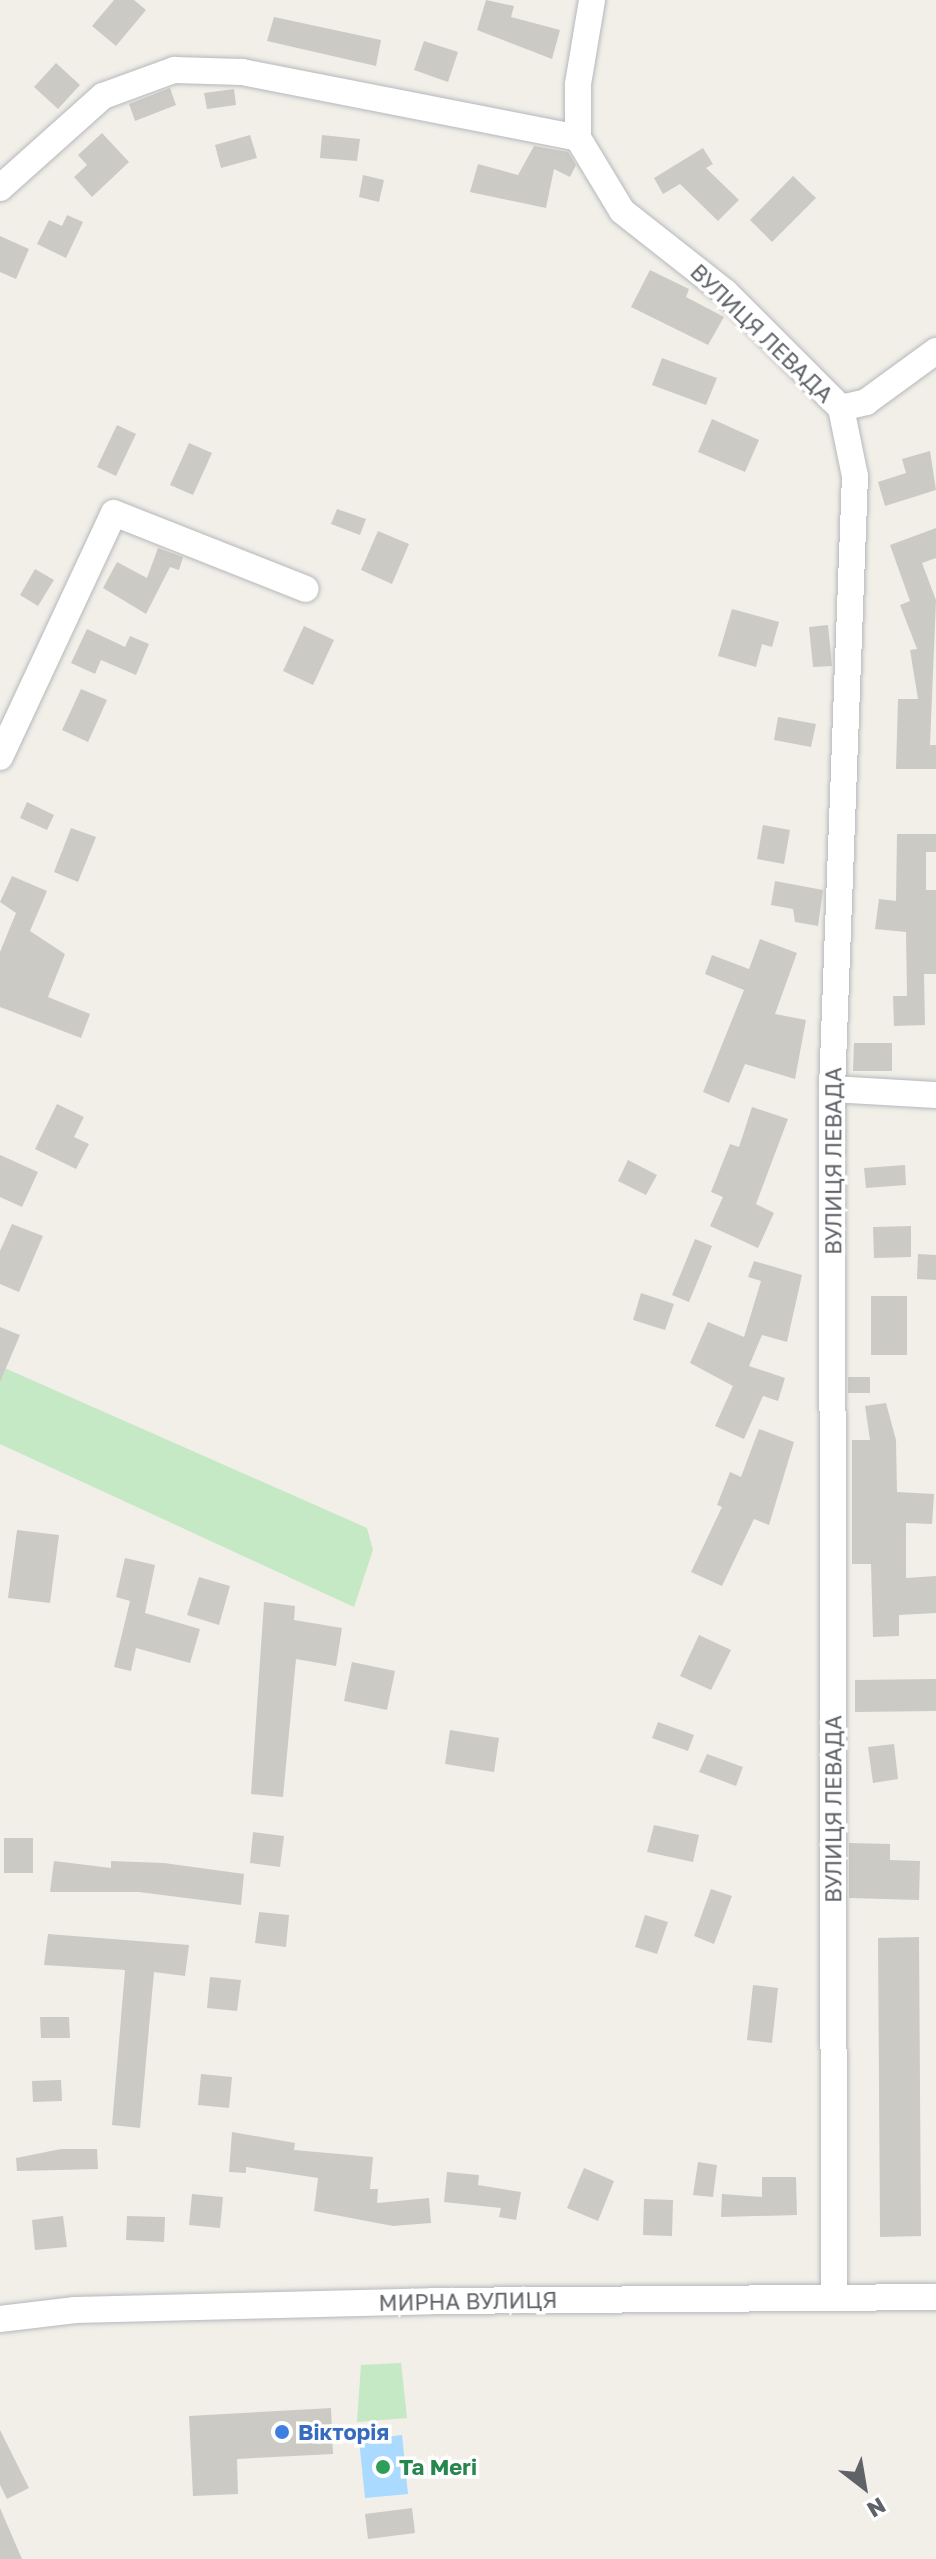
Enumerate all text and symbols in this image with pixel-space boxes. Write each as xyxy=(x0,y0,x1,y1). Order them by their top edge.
street label: ВУЛИЦЯ ЛЕВАДА xyxy=(685,258,839,408)
street label: ВУЛИЦЯ ЛЕВАДА xyxy=(820,1067,846,1255)
street label: ВУЛИЦЯ ЛЕВАДА xyxy=(820,1715,846,1903)
street label: МИРНА ВУЛИЦЯ xyxy=(378,2286,558,2316)
place label: Вікторія xyxy=(298,2419,389,2445)
marker: Вікторія xyxy=(273,2423,291,2441)
north arrow xyxy=(824,2447,904,2527)
place label: Ta Meri xyxy=(399,2454,477,2480)
marker: Ta Meri xyxy=(374,2458,392,2476)
text: N xyxy=(863,2492,891,2524)

